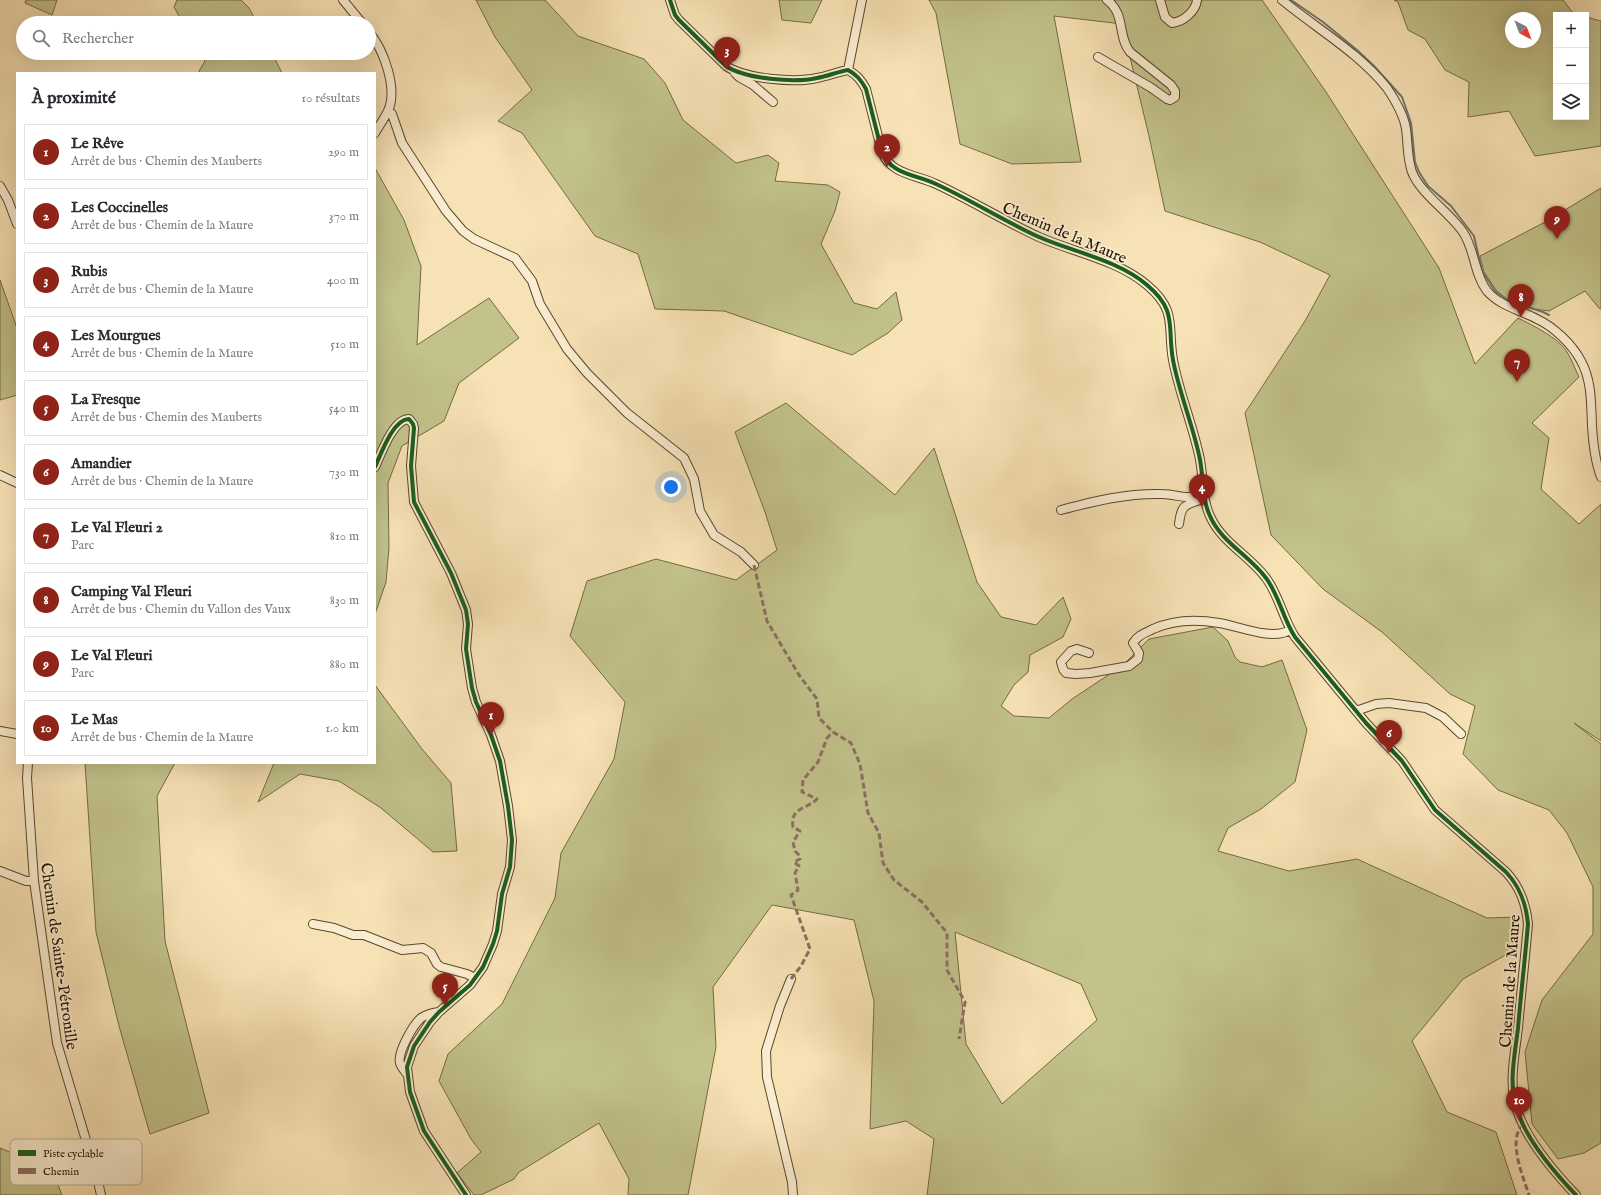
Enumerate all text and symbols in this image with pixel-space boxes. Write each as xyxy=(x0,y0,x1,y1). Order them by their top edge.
north arrow xyxy=(1505,12,1541,48)
map controls xyxy=(1553,12,1589,120)
button: + xyxy=(1553,12,1589,48)
search box xyxy=(16,16,376,60)
icon: search xyxy=(30,27,52,49)
text: Rechercher xyxy=(62,29,134,48)
pin: 3 xyxy=(714,37,740,70)
button: − xyxy=(1553,48,1589,84)
button: layers xyxy=(1553,84,1589,120)
text: À proximité xyxy=(32,88,116,109)
text: 10 résultats xyxy=(301,90,360,107)
text: Le Rêve xyxy=(71,134,124,153)
pin: 2 xyxy=(874,134,900,167)
text: 1 xyxy=(44,144,48,161)
text: 290 m xyxy=(328,144,359,161)
text: Arrêt de bus · Chemin des Mauberts xyxy=(71,153,262,170)
text: Les Coccinelles xyxy=(71,198,168,217)
street label: Chemin de la Maure xyxy=(999,199,1130,269)
pin: 9 xyxy=(1544,206,1570,239)
text: 2 xyxy=(43,208,49,225)
text: 370 m xyxy=(329,208,359,225)
text: Arrêt de bus · Chemin de la Maure xyxy=(71,217,254,234)
text: Rubis xyxy=(71,262,107,281)
text: 3 xyxy=(44,272,48,289)
text: 400 m xyxy=(327,272,359,289)
text: Arrêt de bus · Chemin de la Maure xyxy=(71,281,254,298)
pin: 8 xyxy=(1508,284,1534,317)
text: Les Mourgues xyxy=(71,326,161,345)
text: 4 xyxy=(43,336,49,353)
text: 510 m xyxy=(330,336,359,353)
text: Arrêt de bus · Chemin de la Maure xyxy=(71,345,254,362)
pin: 7 xyxy=(1504,349,1530,382)
text: La Fresque xyxy=(71,390,141,409)
text: 5 xyxy=(44,400,48,417)
text: 540 m xyxy=(329,400,359,417)
text: Arrêt de bus · Chemin des Mauberts xyxy=(71,409,262,426)
text: Amandier xyxy=(71,454,132,473)
text: 6 xyxy=(43,464,49,481)
text: 730 m xyxy=(329,464,359,481)
text: Arrêt de bus · Chemin de la Maure xyxy=(71,473,254,490)
pin: 4 xyxy=(1189,474,1215,507)
your location xyxy=(661,477,681,497)
text: Le Val Fleuri 2 xyxy=(71,518,163,537)
text: 7 xyxy=(43,528,49,545)
text: 810 m xyxy=(330,528,359,545)
text: Parc xyxy=(71,537,94,554)
text: Camping Val Fleuri xyxy=(71,582,192,601)
text: 8 xyxy=(43,592,49,609)
text: 830 m xyxy=(330,592,359,609)
text: Arrêt de bus · Chemin du Vallon des Vaux xyxy=(71,601,291,618)
text: Le Val Fleuri xyxy=(71,646,152,665)
text: 9 xyxy=(43,656,49,673)
text: 880 m xyxy=(330,656,359,673)
text: Parc xyxy=(71,665,94,682)
pin: 1 xyxy=(478,702,504,735)
text: Le Mas xyxy=(71,710,118,729)
text: 10 xyxy=(40,720,52,737)
text: 1.0 km xyxy=(325,720,359,737)
pin: 6 xyxy=(1376,720,1402,753)
text: Arrêt de bus · Chemin de la Maure xyxy=(71,729,254,746)
street label: Chemin de Sainte-Pétronille xyxy=(35,862,81,1051)
street label: Chemin de la Maure xyxy=(1496,914,1526,1048)
pin: 5 xyxy=(432,973,458,1006)
pin: 10 xyxy=(1506,1087,1532,1120)
legend xyxy=(10,1139,142,1185)
text: Piste cyclable xyxy=(43,1147,104,1161)
text: Chemin xyxy=(43,1165,79,1179)

